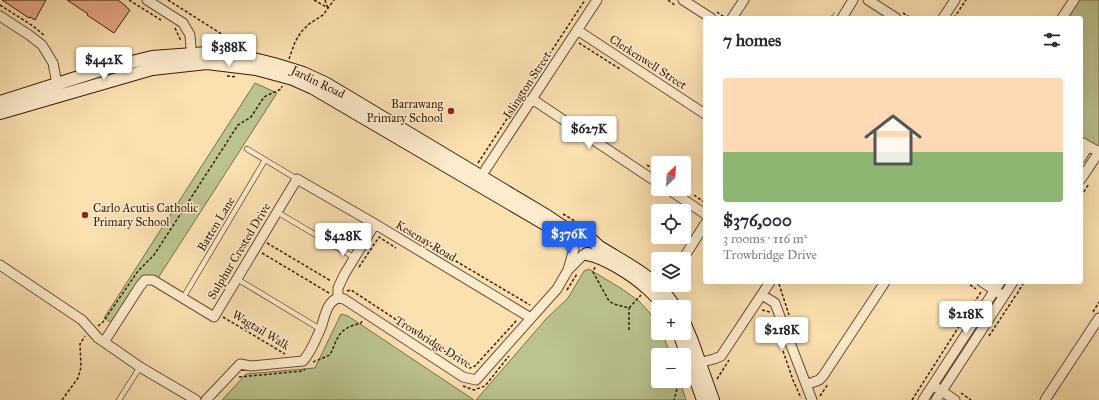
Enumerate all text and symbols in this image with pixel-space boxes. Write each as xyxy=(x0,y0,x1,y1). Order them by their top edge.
icon: filters xyxy=(1041,29,1063,51)
text: 7 homes xyxy=(723,30,781,51)
street label: Clerkenwell Street xyxy=(607,32,690,93)
pin: $388K xyxy=(201,34,257,68)
text: $388K xyxy=(211,39,247,55)
pin: $442K xyxy=(76,47,132,81)
street label: Islington Street xyxy=(500,48,555,122)
text: $442K xyxy=(85,52,123,68)
street label: Jardin Road xyxy=(287,62,347,102)
place label: Barrawang Primary School xyxy=(366,97,444,125)
icon: home xyxy=(857,104,929,176)
marker: Barrawang Primary School xyxy=(446,106,456,116)
pin: $627K xyxy=(561,116,617,150)
text: $627K xyxy=(571,121,607,137)
north arrow xyxy=(651,156,691,196)
map controls xyxy=(651,156,691,388)
street label: Batten Lane xyxy=(194,194,238,254)
street label: Sulphur Crested Drive xyxy=(205,200,273,302)
place label: Carlo Acutis Catholic Primary School xyxy=(93,201,198,229)
button: locate xyxy=(651,204,691,244)
marker: Carlo Acutis Catholic Primary School xyxy=(80,210,90,220)
text: $376,000 xyxy=(723,210,792,231)
street label: Kesenay Road xyxy=(393,218,459,264)
pin: $376K xyxy=(541,221,597,255)
pin: $428K xyxy=(315,223,371,257)
text: $376K xyxy=(551,226,587,242)
text: $428K xyxy=(324,228,362,244)
text: 3 rooms · 116 m² xyxy=(723,231,808,247)
text: Trowbridge Drive xyxy=(723,247,817,263)
button: layers xyxy=(651,252,691,292)
button: + xyxy=(651,300,691,340)
pin: $218K xyxy=(938,301,994,335)
text: $218K xyxy=(948,306,984,322)
street label: Wagtail Walk xyxy=(229,307,293,354)
street label: Trowbridge Drive xyxy=(392,313,474,372)
pin: $218K xyxy=(754,317,810,351)
text: $218K xyxy=(764,322,800,338)
button: − xyxy=(651,348,691,388)

